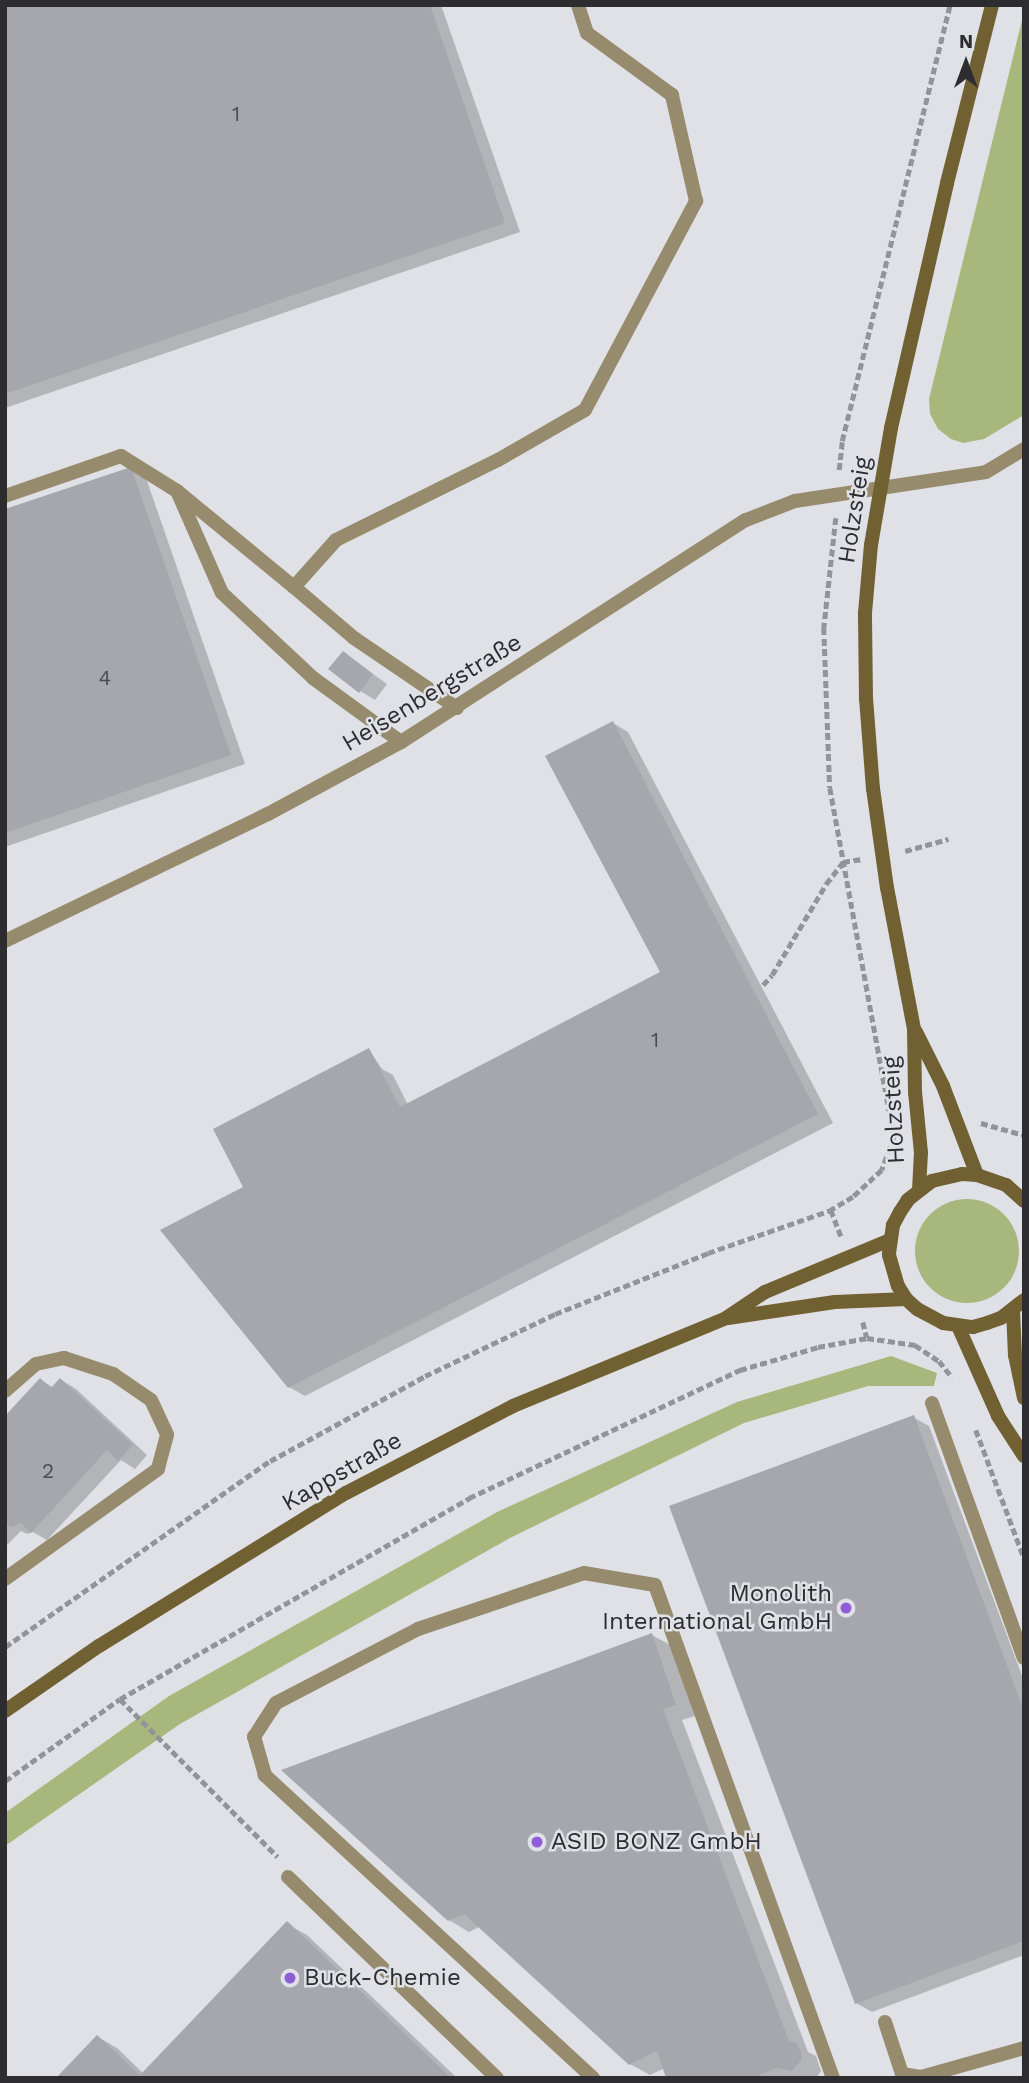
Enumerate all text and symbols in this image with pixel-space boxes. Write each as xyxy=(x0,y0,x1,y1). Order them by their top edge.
north arrow xyxy=(931,28,1001,98)
text: N xyxy=(959,30,973,53)
house number: 1 xyxy=(232,101,240,127)
street label: Holzsteig xyxy=(832,455,878,565)
street label: Heisenbergstraße xyxy=(337,628,527,758)
house number: 4 xyxy=(99,665,111,691)
house number: 1 xyxy=(651,1027,659,1053)
street label: Holzsteig xyxy=(877,1055,911,1165)
street label: Kappstraße xyxy=(277,1426,407,1518)
house number: 2 xyxy=(42,1458,54,1484)
place label: Monolith International GmbH xyxy=(601,1580,832,1636)
marker: Monolith International GmbH xyxy=(838,1600,854,1616)
place label: ASID BONZ GmbH xyxy=(551,1828,762,1856)
marker: ASID BONZ GmbH xyxy=(529,1834,545,1850)
place label: Buck-Chemie xyxy=(304,1964,461,1992)
marker: Buck-Chemie xyxy=(282,1970,298,1986)

